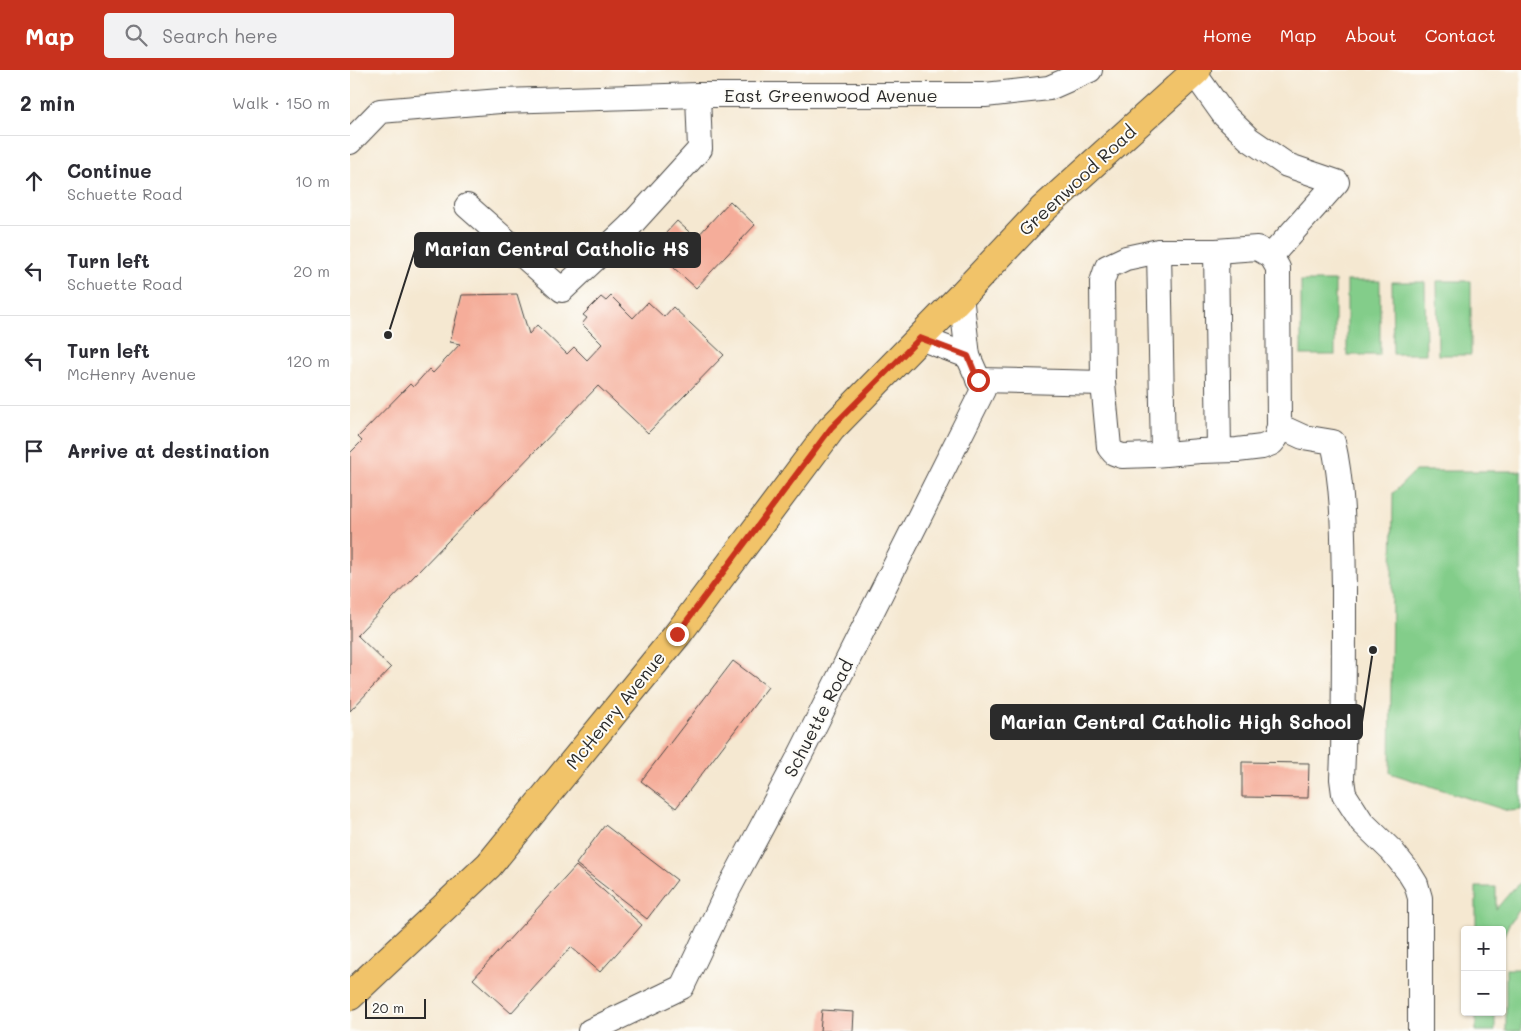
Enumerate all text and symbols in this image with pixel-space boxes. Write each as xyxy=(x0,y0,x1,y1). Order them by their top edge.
search box xyxy=(104,13,454,58)
text: Map xyxy=(25,20,74,51)
icon: search xyxy=(122,21,150,49)
text: Search here xyxy=(162,23,278,48)
text: Home xyxy=(1203,23,1252,47)
text: Map xyxy=(1280,23,1316,47)
text: About xyxy=(1344,23,1397,47)
text: Contact xyxy=(1425,23,1496,47)
street label: East Greenwood Avenue xyxy=(724,83,938,107)
text: 2 min xyxy=(20,89,75,116)
text: Walk · 150 m xyxy=(232,92,330,113)
street label: Greenwood Road xyxy=(1013,119,1141,241)
text: Continue xyxy=(67,158,152,183)
icon: ahead xyxy=(20,167,48,195)
text: 10 m xyxy=(295,170,330,191)
text: Schuette Road xyxy=(67,183,182,204)
callout: Marian Central Catholic HS xyxy=(415,233,700,267)
text: Marian Central Catholic HS xyxy=(425,236,689,261)
text: Turn left xyxy=(67,248,150,273)
icon: left xyxy=(20,257,48,285)
text: 20 m xyxy=(293,260,330,281)
text: Schuette Road xyxy=(67,273,182,294)
text: Turn left xyxy=(67,338,150,363)
icon: left xyxy=(20,347,48,375)
text: 120 m xyxy=(286,350,330,371)
text: McHenry Avenue xyxy=(67,363,196,384)
route start xyxy=(967,369,990,392)
icon: arrive xyxy=(20,437,48,465)
text: Arrive at destination xyxy=(67,438,270,463)
route end xyxy=(666,623,689,646)
street label: McHenry Avenue xyxy=(560,646,670,774)
street label: Schuette Road xyxy=(778,655,858,781)
callout: Marian Central Catholic High School xyxy=(991,705,1362,739)
text: Marian Central Catholic High School xyxy=(1000,709,1352,734)
map controls xyxy=(1461,926,1506,1016)
button: + xyxy=(1461,926,1506,971)
button: − xyxy=(1461,971,1506,1016)
scale bar xyxy=(365,996,426,1019)
text: 20 m xyxy=(372,998,404,1017)

